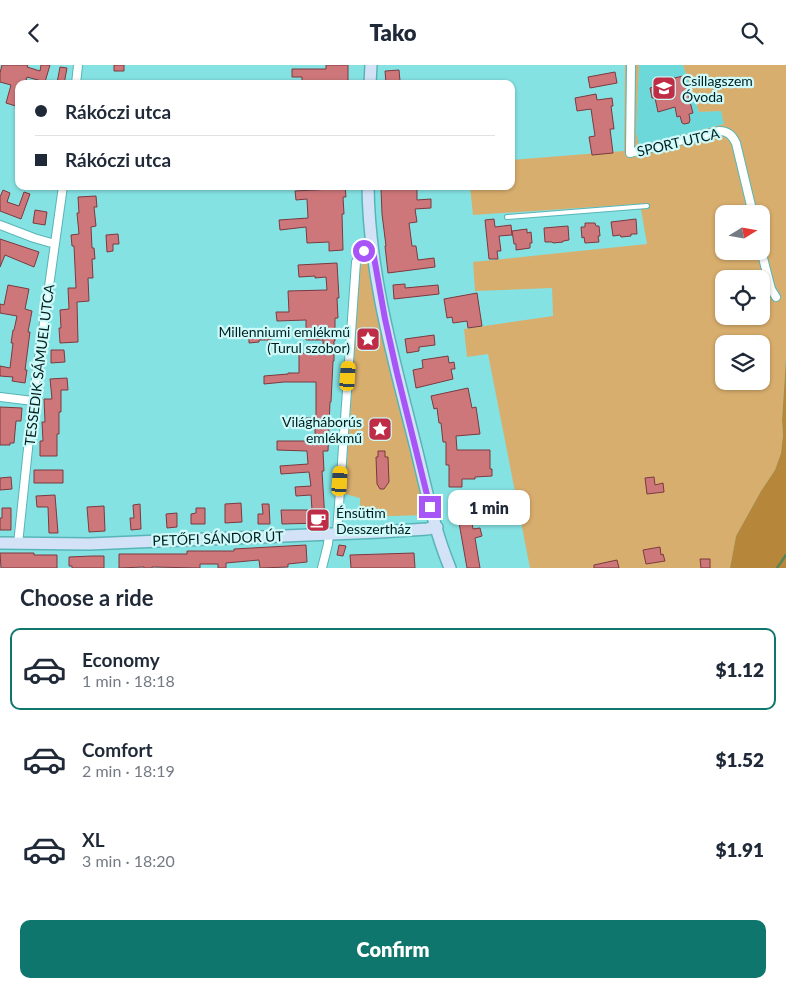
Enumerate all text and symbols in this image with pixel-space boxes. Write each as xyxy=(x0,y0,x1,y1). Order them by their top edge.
icon: back xyxy=(20,19,48,47)
text: Tako xyxy=(370,19,416,46)
icon: search xyxy=(738,19,766,47)
place label: Csillagszem Óvoda xyxy=(682,72,753,105)
school or university icon: Csillagszem Óvoda xyxy=(651,75,677,101)
text: Rákóczi utca xyxy=(65,100,171,123)
street label: SPORT UTCA xyxy=(635,124,721,160)
text: Rákóczi utca xyxy=(65,148,171,171)
north arrow xyxy=(715,205,770,260)
map controls xyxy=(715,205,770,390)
route start xyxy=(353,240,375,262)
button: locate xyxy=(715,270,770,325)
street label: TESSEDIK SÁMUEL UTCA xyxy=(21,283,57,447)
place label: Millenniumi emlékmű (Turul szobor) xyxy=(218,323,350,356)
place icon: Millenniumi emlékmű (Turul szobor) xyxy=(355,326,381,352)
button: layers xyxy=(715,335,770,390)
car xyxy=(339,361,356,391)
place label: Világháborús emlékmű xyxy=(282,413,362,446)
place icon: Világháborús emlékmű xyxy=(367,416,393,442)
car xyxy=(331,466,348,496)
callout: 1 min xyxy=(448,489,530,525)
route end xyxy=(419,496,441,518)
text: 1 min xyxy=(469,498,509,517)
place label: Énsütim Desszertház xyxy=(336,504,411,537)
cafe icon: Énsütim Desszertház xyxy=(305,507,331,533)
street label: PETŐFI SÁNDOR ÚT xyxy=(152,527,285,549)
text: Choose a ride xyxy=(20,584,154,611)
icon: car xyxy=(22,647,67,692)
text: Economy xyxy=(82,648,160,671)
text: $1.12 xyxy=(715,658,764,681)
text: 1 min · 18:18 xyxy=(82,671,175,690)
icon: car xyxy=(22,737,67,782)
text: Comfort xyxy=(82,738,153,761)
text: $1.52 xyxy=(715,748,764,771)
text: 2 min · 18:19 xyxy=(82,761,175,780)
icon: car xyxy=(22,827,67,872)
text: XL xyxy=(82,828,105,851)
text: $1.91 xyxy=(715,838,764,861)
text: 3 min · 18:20 xyxy=(82,851,175,870)
button: Confirm xyxy=(20,920,766,978)

